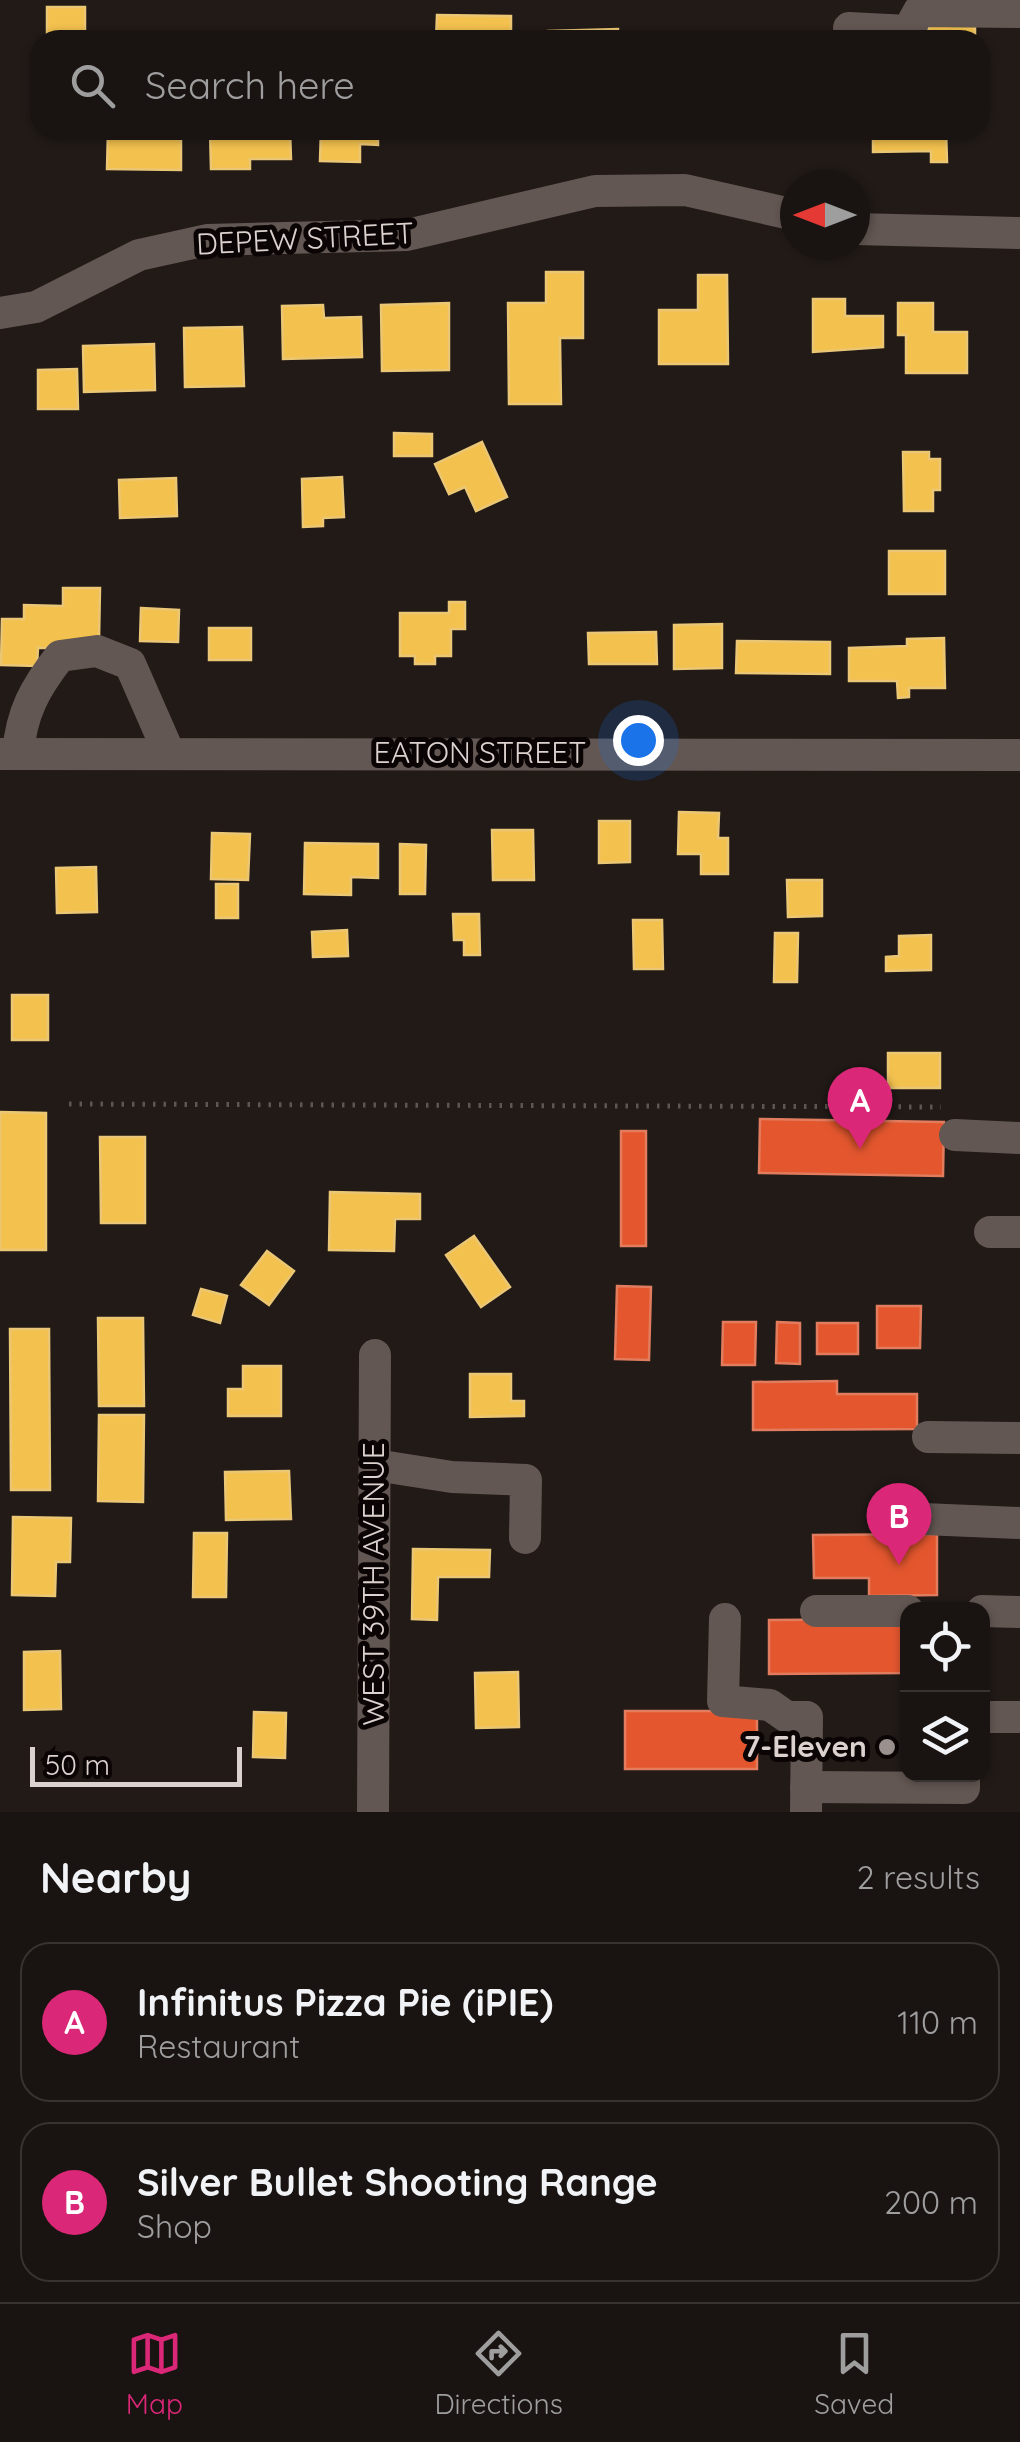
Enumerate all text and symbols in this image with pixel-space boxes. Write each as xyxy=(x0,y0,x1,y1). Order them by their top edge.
search box xyxy=(30,30,990,140)
icon: search xyxy=(65,58,120,113)
text: Search here xyxy=(145,61,355,109)
north arrow xyxy=(780,170,870,260)
street label: DEPEW STREET xyxy=(195,213,415,263)
your location xyxy=(613,715,664,766)
street label: EATON STREET xyxy=(374,733,586,771)
pin: A xyxy=(828,1066,892,1149)
street label: WEST 39TH AVENUE xyxy=(354,1442,392,1726)
pin: B xyxy=(866,1482,932,1565)
map controls xyxy=(900,1602,990,1782)
button: locate xyxy=(900,1602,990,1692)
button: layers xyxy=(900,1692,990,1782)
place label: 7-Eleven xyxy=(744,1727,867,1765)
marker: 7-Eleven xyxy=(876,1736,898,1758)
scale bar xyxy=(30,1742,242,1786)
text: 50 m xyxy=(45,1747,110,1782)
text: Nearby xyxy=(40,1851,191,1904)
text: 2 results xyxy=(857,1857,980,1897)
text: Infinitus Pizza Pie (iPIE) xyxy=(137,1978,553,2026)
text: A xyxy=(64,2002,85,2042)
text: 110 m xyxy=(897,2002,978,2042)
text: Restaurant xyxy=(137,2026,300,2066)
text: Silver Bullet Shooting Range xyxy=(137,2158,658,2206)
text: B xyxy=(64,2182,85,2222)
text: 200 m xyxy=(884,2182,978,2222)
text: Shop xyxy=(137,2206,212,2246)
tab: Map xyxy=(126,2326,183,2421)
tab: Directions xyxy=(434,2326,563,2421)
tab: Saved xyxy=(814,2326,894,2421)

